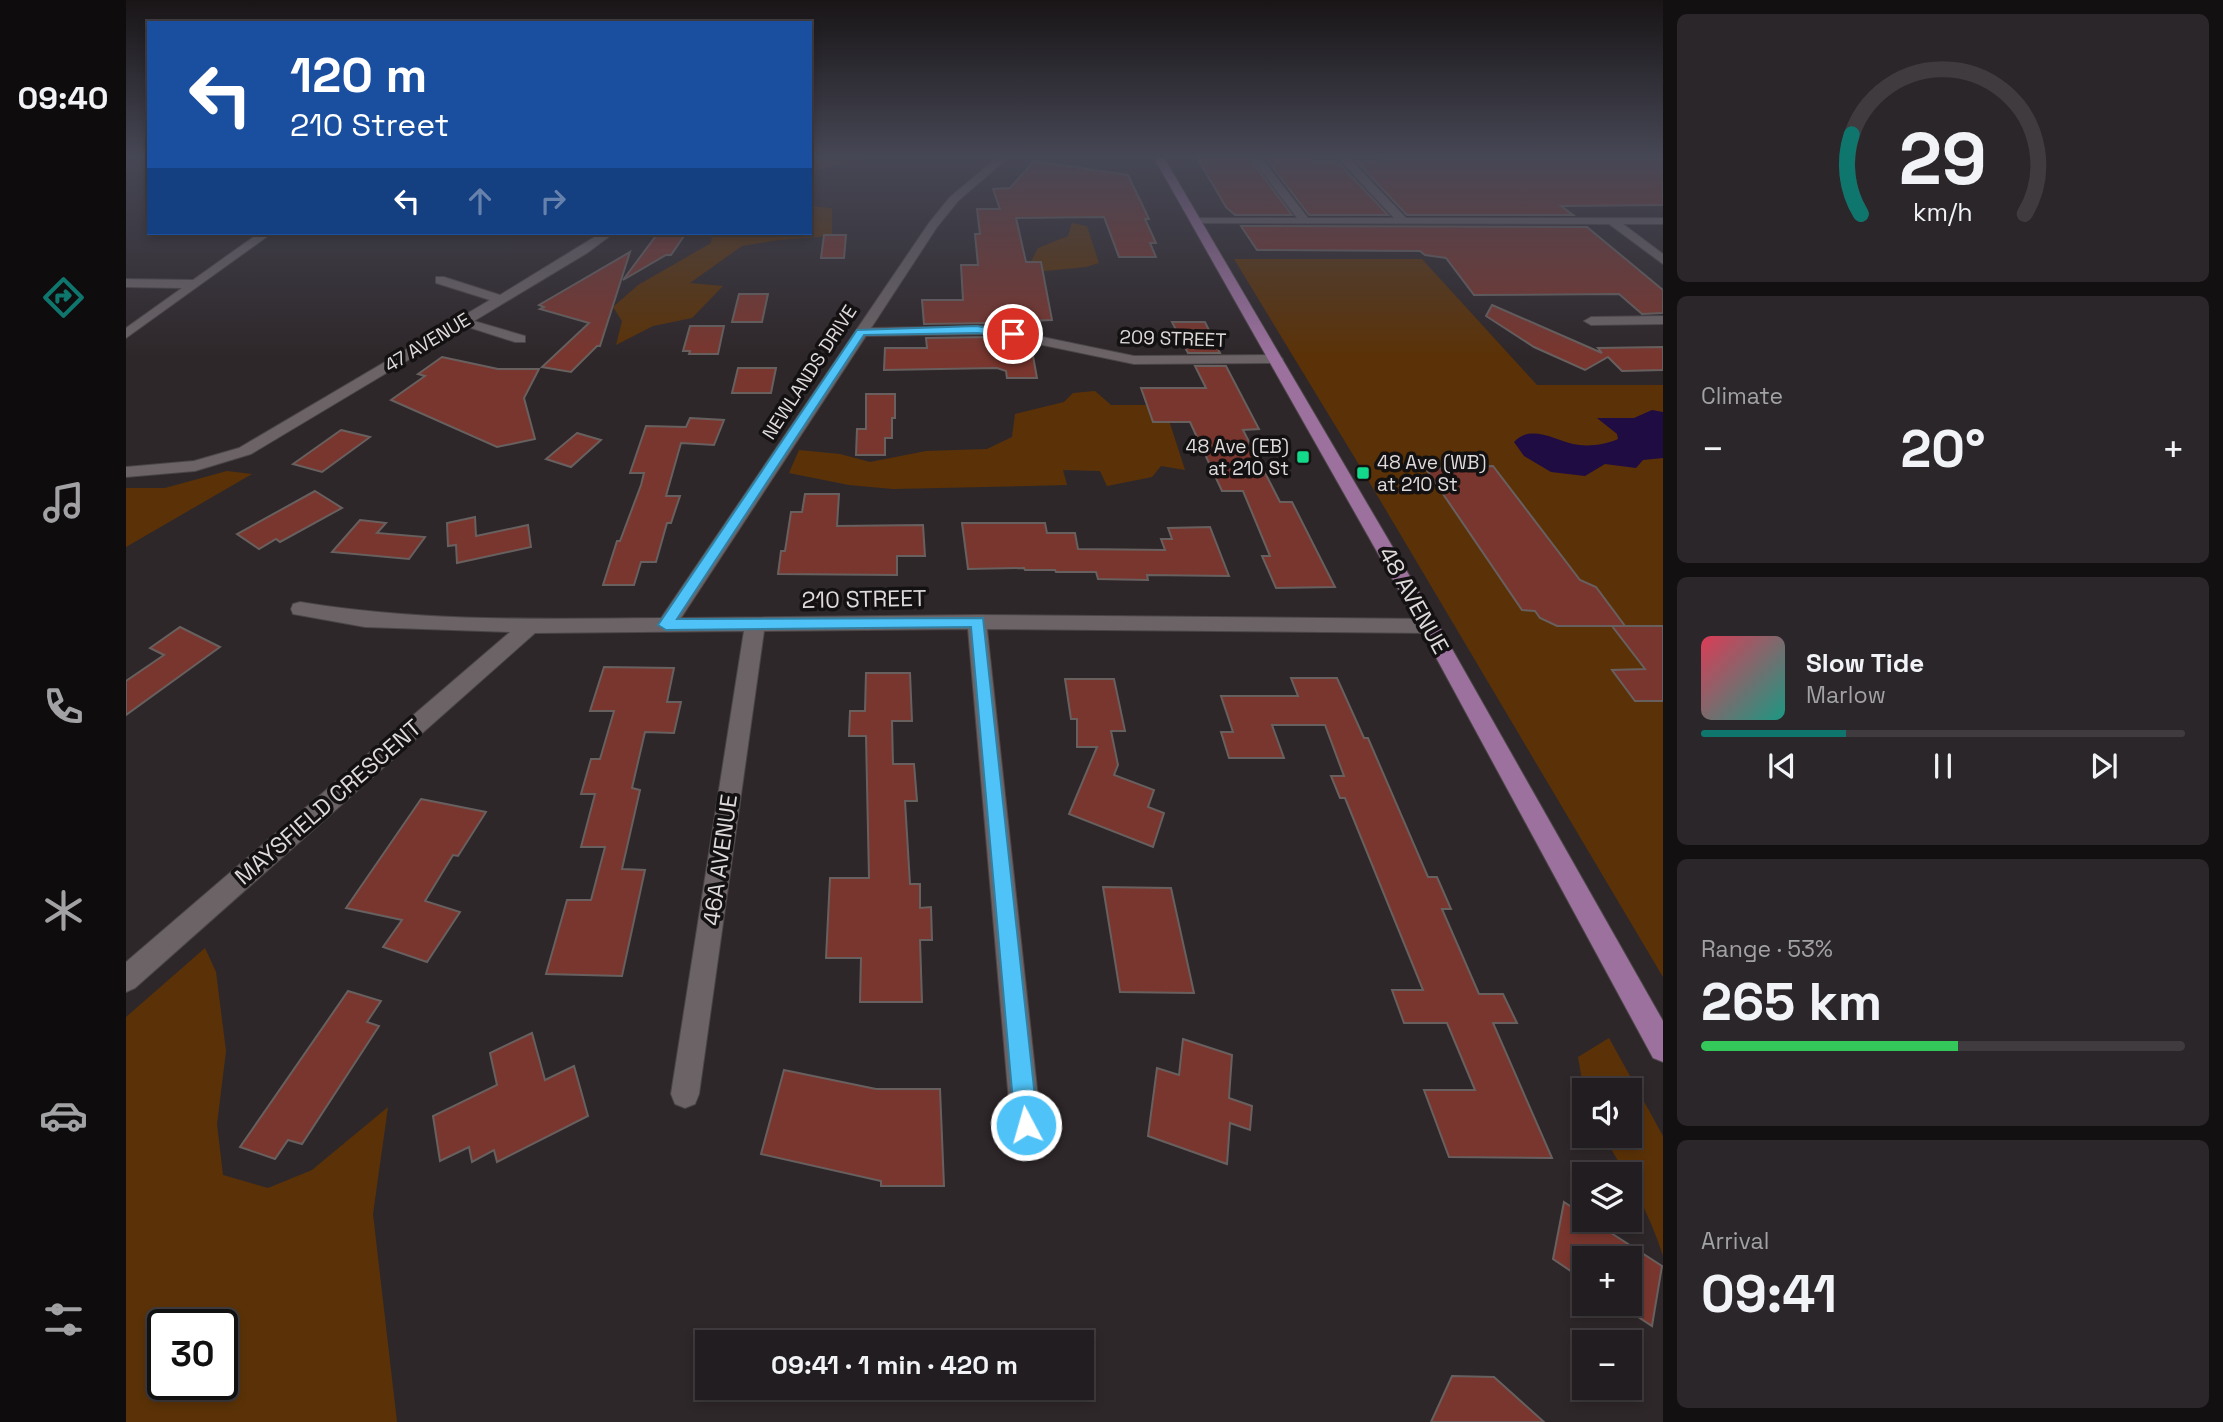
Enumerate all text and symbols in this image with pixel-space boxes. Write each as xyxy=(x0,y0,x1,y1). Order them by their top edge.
text: 120 m xyxy=(290,44,427,106)
icon: left xyxy=(175,49,266,140)
text: 09:40 xyxy=(17,78,109,118)
text: 210 Street xyxy=(290,105,449,145)
text: 29 xyxy=(1899,112,1987,205)
icon: left xyxy=(388,182,426,220)
icon: ahead xyxy=(461,182,499,220)
icon: right xyxy=(534,182,572,220)
text: km/h xyxy=(1913,196,1973,228)
icon: directions xyxy=(39,273,88,322)
street label: NEWLANDS DRIVE xyxy=(757,300,862,444)
pin xyxy=(983,304,1043,364)
street label: 47 AVENUE xyxy=(380,307,475,378)
icon: arrive xyxy=(994,315,1032,353)
street label: 209 STREET xyxy=(1119,324,1227,353)
text: Climate xyxy=(1701,381,1783,411)
text: 20° xyxy=(1900,416,1986,482)
text: − xyxy=(1701,425,1725,473)
text: + xyxy=(2161,425,2185,473)
place label: 48 Ave (EB) at 210 St xyxy=(1186,434,1289,481)
marker: 48 Ave (EB) at 210 St xyxy=(1295,449,1311,465)
place label: 48 Ave (WB) at 210 St xyxy=(1377,450,1486,497)
marker: 48 Ave (WB) at 210 St xyxy=(1355,465,1371,481)
icon: music xyxy=(39,478,88,527)
street label: 48 AVENUE xyxy=(1372,541,1456,659)
street label: 210 STREET xyxy=(801,583,927,615)
text: Slow Tide xyxy=(1806,646,1924,680)
text: Marlow xyxy=(1806,680,1886,710)
icon: phone xyxy=(39,682,88,731)
street label: MAYSFIELD CRESCENT xyxy=(228,713,428,891)
icon: previous xyxy=(1763,747,1801,785)
icon: pause xyxy=(1924,747,1962,785)
icon: next xyxy=(2085,747,2123,785)
street label: 46A AVENUE xyxy=(696,792,744,928)
icon: climate xyxy=(39,886,88,935)
text: Range · 53% xyxy=(1701,934,1833,964)
text: 265 km xyxy=(1701,969,1882,1035)
map controls xyxy=(1572,1078,1642,1400)
button: sound xyxy=(1572,1078,1642,1148)
position arrow xyxy=(989,1088,1063,1162)
icon: car xyxy=(39,1091,88,1140)
button: layers xyxy=(1572,1162,1642,1232)
text: Arrival xyxy=(1701,1226,1769,1256)
button: + xyxy=(1572,1246,1642,1316)
text: 09:41 xyxy=(1701,1261,1837,1327)
icon: filters xyxy=(39,1295,88,1344)
speed limit sign: 30 xyxy=(147,1309,238,1400)
button: − xyxy=(1572,1330,1642,1400)
text: 09:41 · 1 min · 420 m xyxy=(771,1348,1018,1382)

